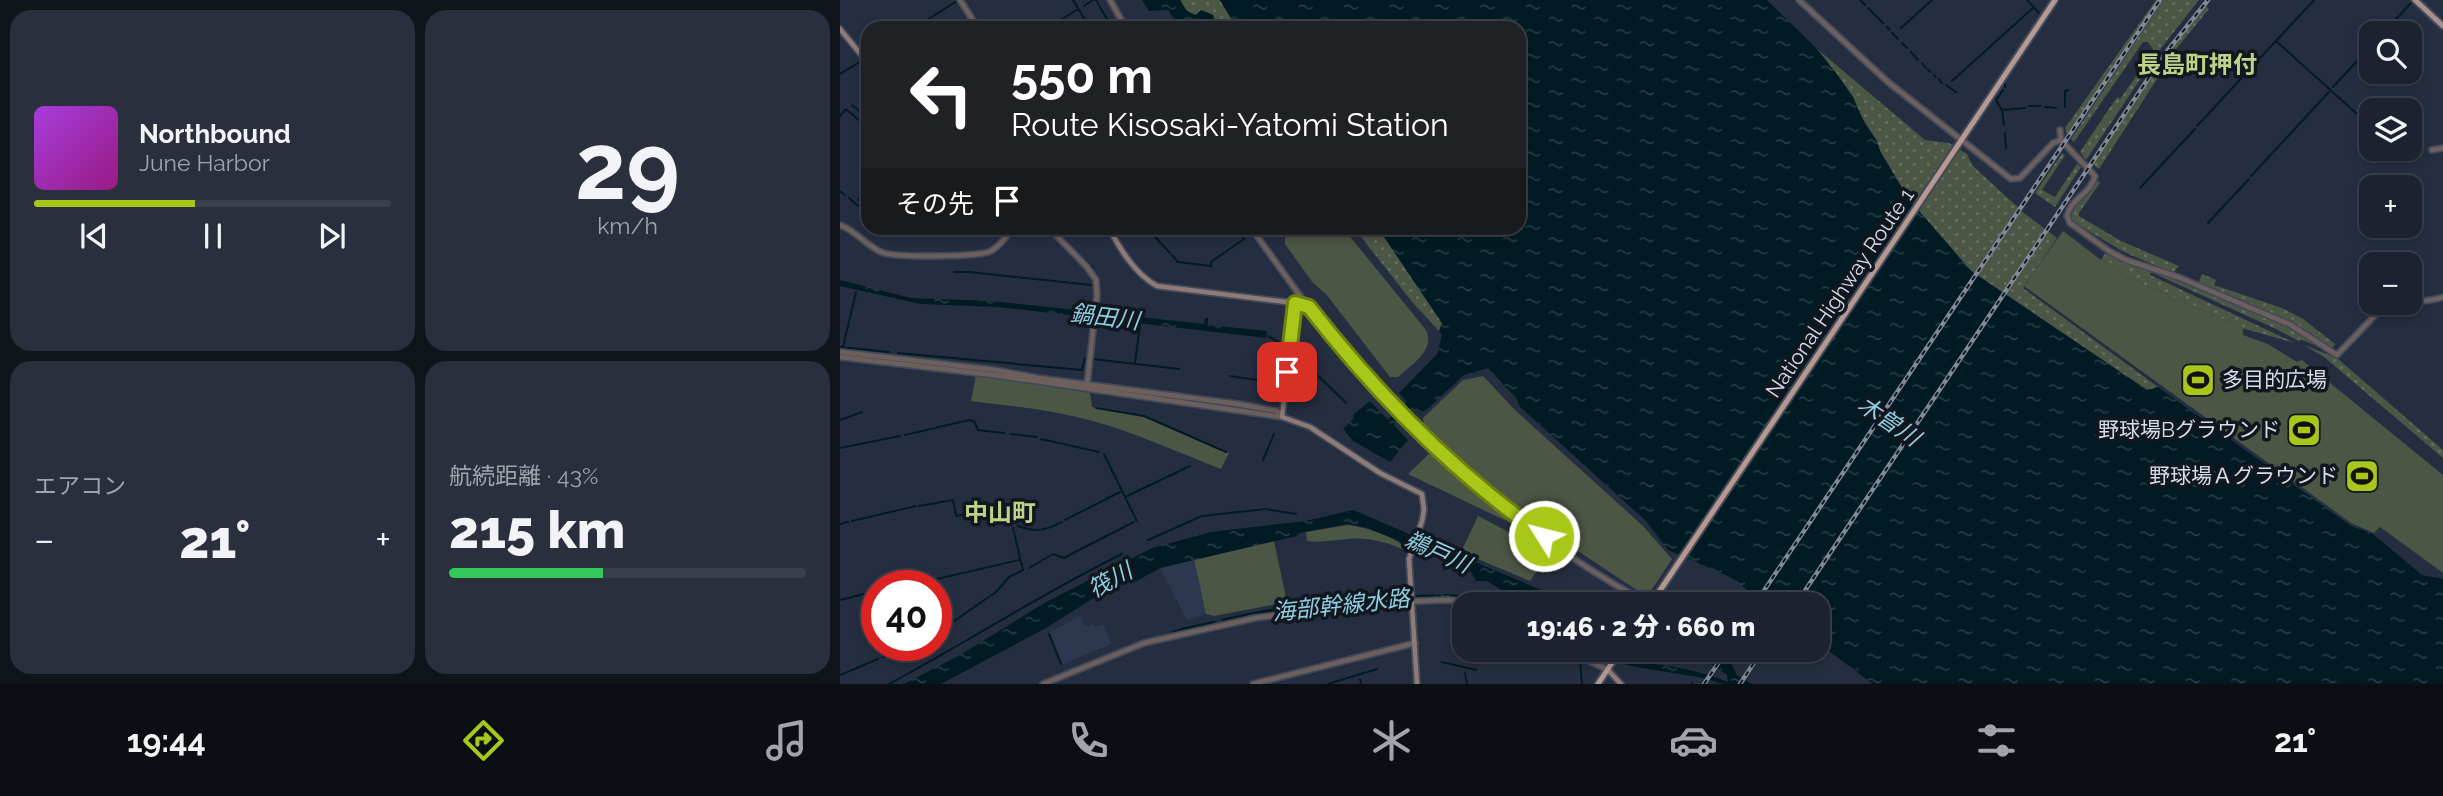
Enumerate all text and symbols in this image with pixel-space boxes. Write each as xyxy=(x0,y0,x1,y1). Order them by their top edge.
map controls xyxy=(2359,21,2422,315)
button: search xyxy=(2359,21,2422,84)
text: 550 m xyxy=(1011,47,1153,104)
icon: left xyxy=(896,49,987,140)
district label: 長島町押付 xyxy=(2137,50,2257,79)
button: layers xyxy=(2359,98,2422,161)
text: Route Kisosaki-Yatomi Station xyxy=(1011,106,1449,143)
text: 29 xyxy=(575,113,680,220)
text: Northbound xyxy=(139,119,291,149)
text: June Harbor xyxy=(139,149,270,176)
button: + xyxy=(2359,175,2422,238)
icon: arrive xyxy=(988,182,1026,220)
street label: National Highway Route 1 xyxy=(1760,183,1919,402)
text: その先 xyxy=(896,189,974,219)
text: km/h xyxy=(597,212,658,239)
icon: previous xyxy=(75,217,113,255)
icon: pause xyxy=(194,217,232,255)
icon: next xyxy=(313,217,351,255)
button: − xyxy=(2359,252,2422,315)
water label: 鍋田川 xyxy=(1069,299,1144,334)
pin xyxy=(1257,342,1317,402)
icon: arrive xyxy=(1268,353,1306,391)
sports icon: 多目的広場 xyxy=(2179,361,2217,399)
place label: 多目的広場 xyxy=(2222,367,2327,392)
water label: 木曽川 xyxy=(1853,390,1928,453)
sports icon: 野球場Bグラウンド xyxy=(2285,411,2323,449)
place label: 野球場Bグラウンド xyxy=(2098,417,2280,442)
sports icon: 野球場Ａグラウンド xyxy=(2343,457,2381,495)
text: 航続距離 · 43% xyxy=(449,462,598,489)
place label: 野球場Ａグラウンド xyxy=(2149,463,2338,488)
text: エアコン xyxy=(34,472,126,499)
district label: 中山町 xyxy=(964,498,1036,527)
text: 215 km xyxy=(449,499,625,560)
position arrow xyxy=(1507,499,1581,573)
text: 21° xyxy=(179,509,250,570)
text: − xyxy=(34,517,54,562)
text: + xyxy=(375,517,391,562)
water label: 鵜戸川 xyxy=(1401,525,1478,579)
water label: 筏川 xyxy=(1083,555,1139,603)
speed limit sign: 40 xyxy=(861,570,952,661)
water label: 海部幹線水路 xyxy=(1271,584,1413,625)
text: 19:46 · 2 分 · 660 m xyxy=(1527,612,1755,642)
icon: directions xyxy=(459,716,508,765)
icon: music xyxy=(762,716,811,765)
icon: phone xyxy=(1064,716,1113,765)
icon: climate xyxy=(1367,716,1416,765)
icon: car xyxy=(1669,716,1718,765)
icon: filters xyxy=(1972,716,2021,765)
text: 19:44 xyxy=(127,722,206,759)
text: 21° xyxy=(2274,722,2316,759)

